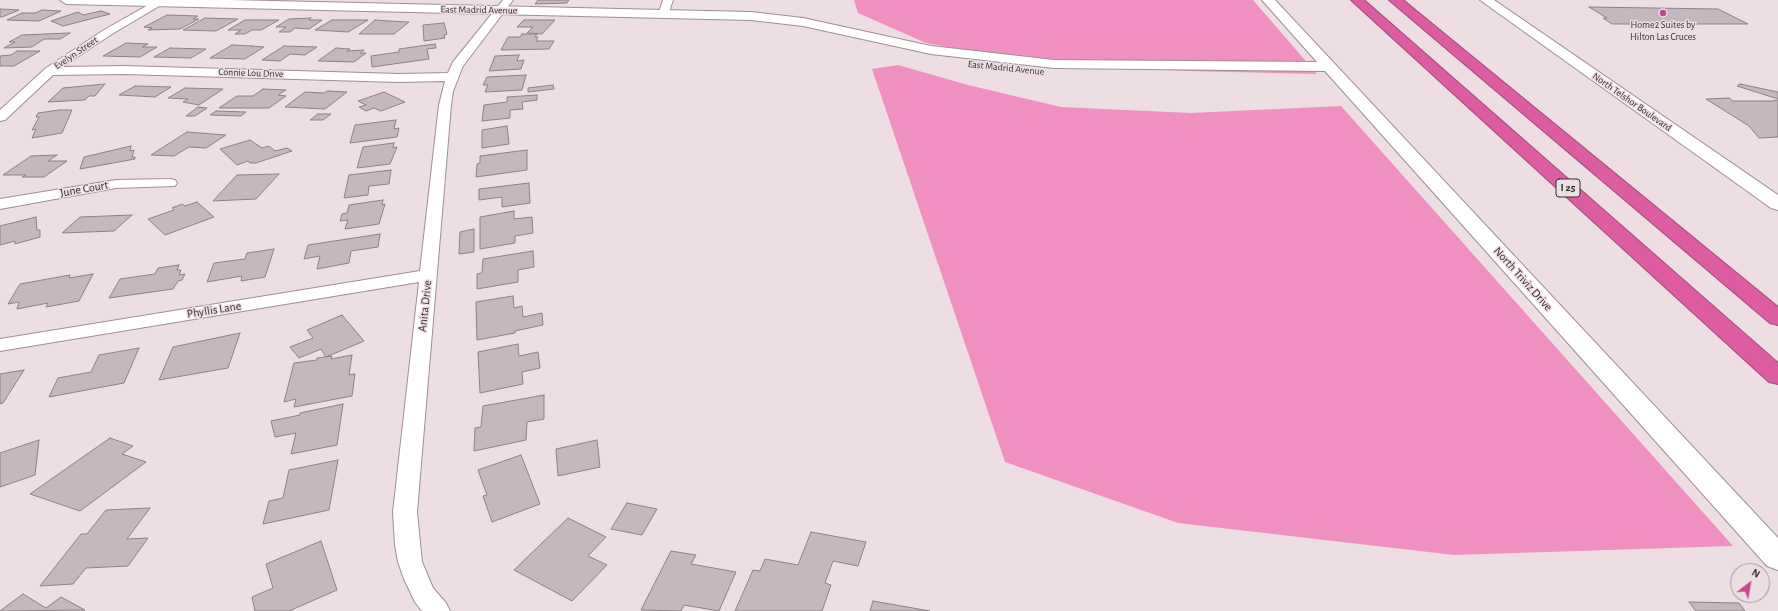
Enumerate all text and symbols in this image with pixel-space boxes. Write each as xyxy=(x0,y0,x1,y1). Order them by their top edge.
street label: East Madrid Avenue xyxy=(440,3,518,17)
marker: Home2 Suites by Hilton Las Cruces xyxy=(1658,8,1668,18)
place label: Home2 Suites by Hilton Las Cruces xyxy=(1630,19,1696,42)
street label: Evelyn Street xyxy=(52,34,100,72)
street label: East Madrid Avenue xyxy=(967,58,1045,78)
street label: Connie Lou Drive xyxy=(218,66,284,80)
street label: North Telshor Boulevard xyxy=(1590,70,1674,134)
street label: June Court xyxy=(59,178,109,200)
road number: I 25 xyxy=(1556,179,1580,197)
street label: North Triviz Drive xyxy=(1490,244,1556,314)
street label: Anita Drive xyxy=(415,279,435,333)
street label: Phyllis Lane xyxy=(186,299,242,321)
north arrow xyxy=(1730,563,1770,603)
text: N xyxy=(1750,566,1762,580)

